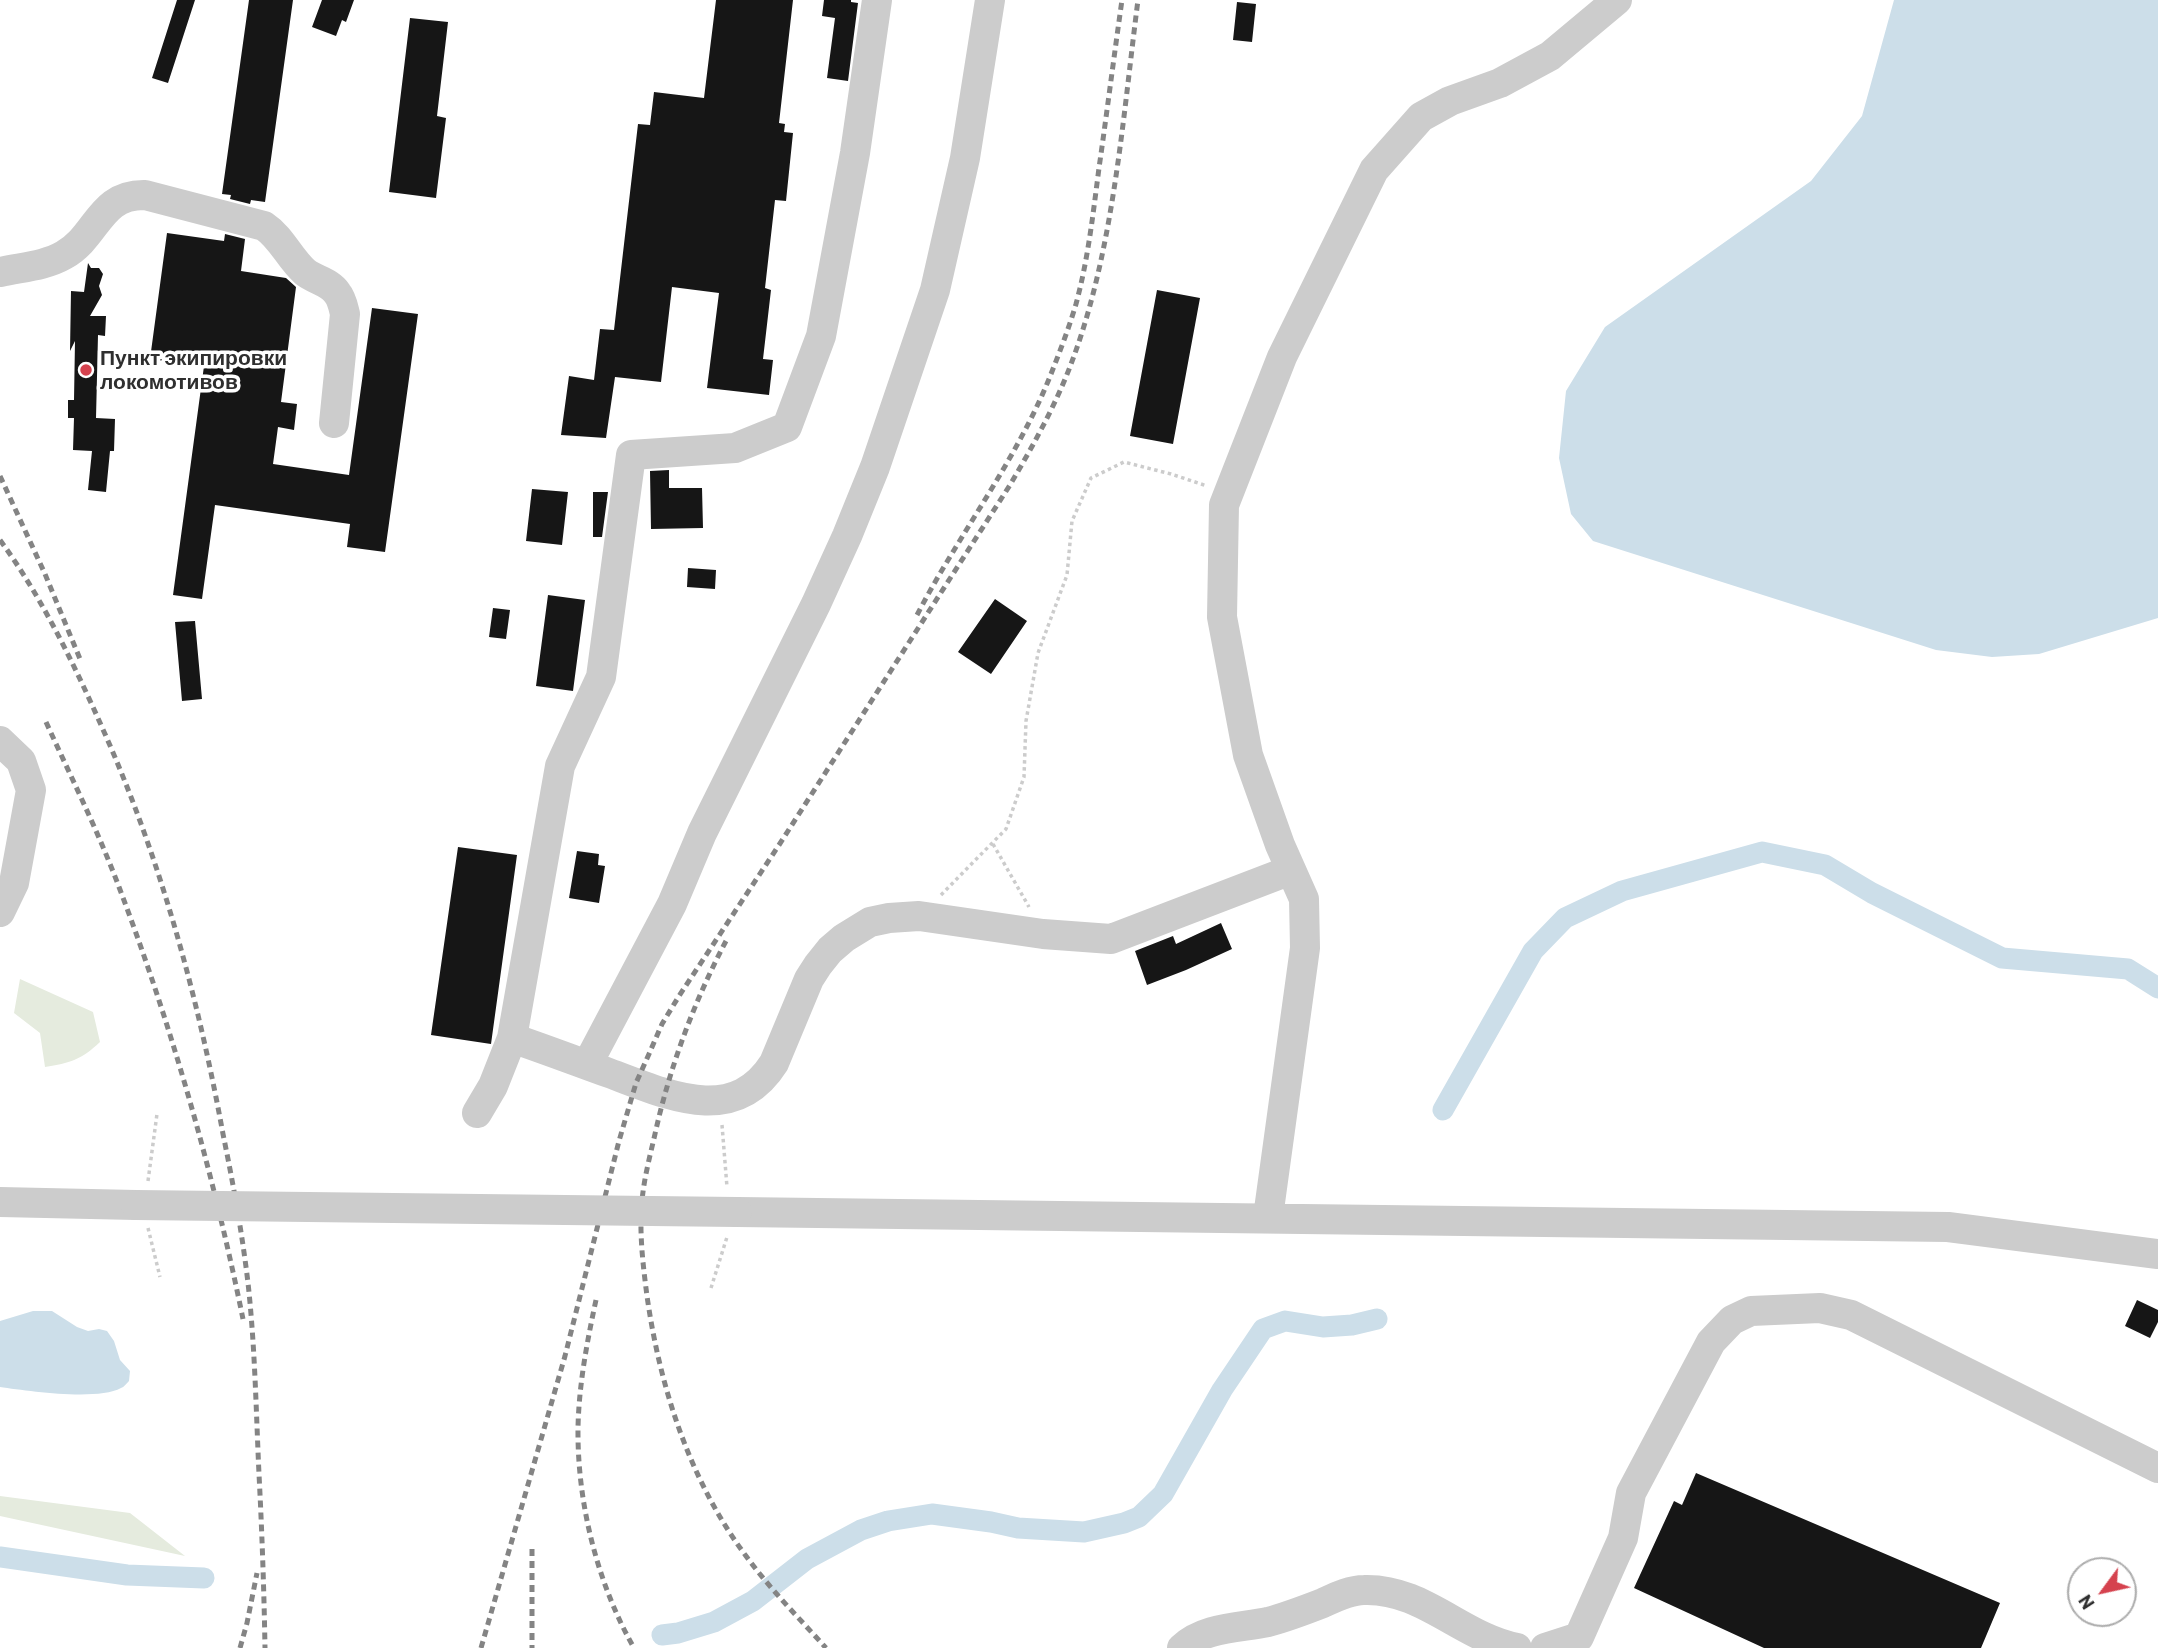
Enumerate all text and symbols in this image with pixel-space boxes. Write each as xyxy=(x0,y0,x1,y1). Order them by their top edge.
place label: Пункт экипировки локомотивов xyxy=(100,345,287,395)
marker: Пункт экипировки локомотивов xyxy=(78,362,94,378)
north arrow xyxy=(2067,1557,2137,1627)
text: N xyxy=(2073,1591,2099,1614)

